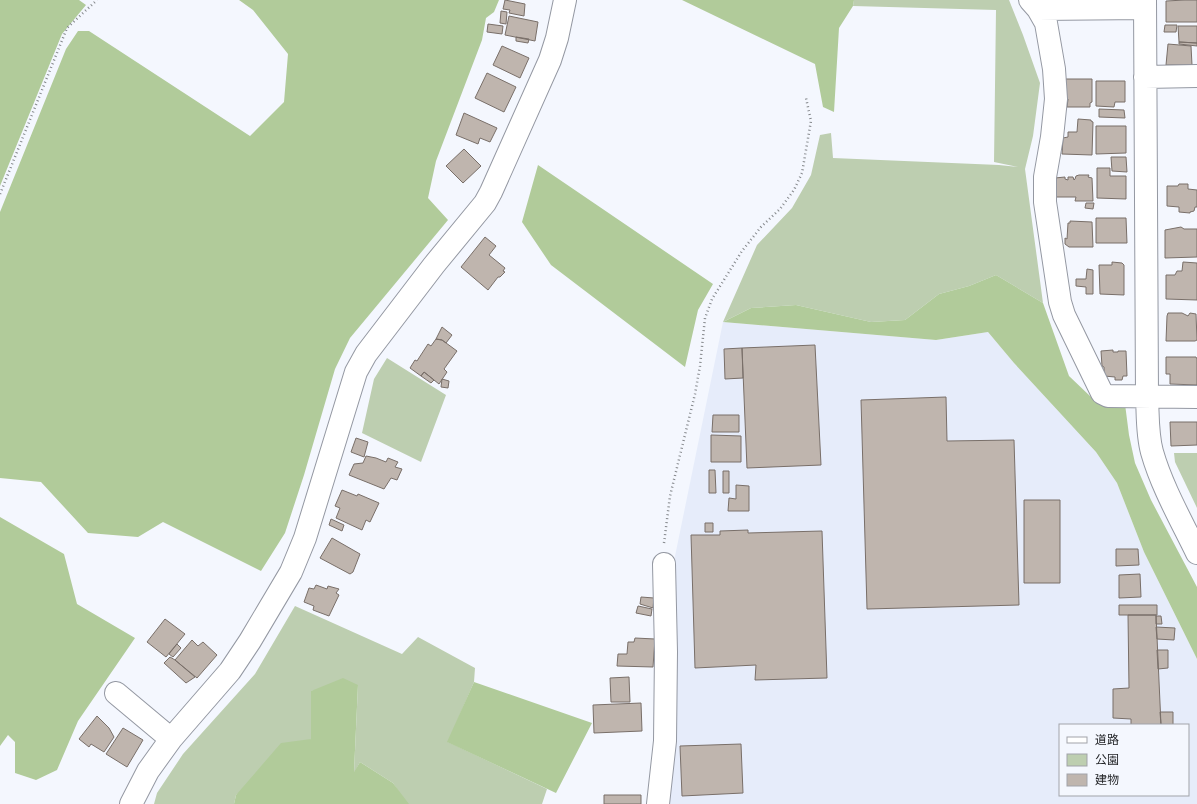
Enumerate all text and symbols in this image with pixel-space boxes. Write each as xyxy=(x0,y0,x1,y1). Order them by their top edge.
legend xyxy=(1059,724,1189,796)
text: 道路 xyxy=(1095,732,1119,748)
text: 公園 xyxy=(1095,752,1119,768)
text: 建物 xyxy=(1095,772,1119,788)

